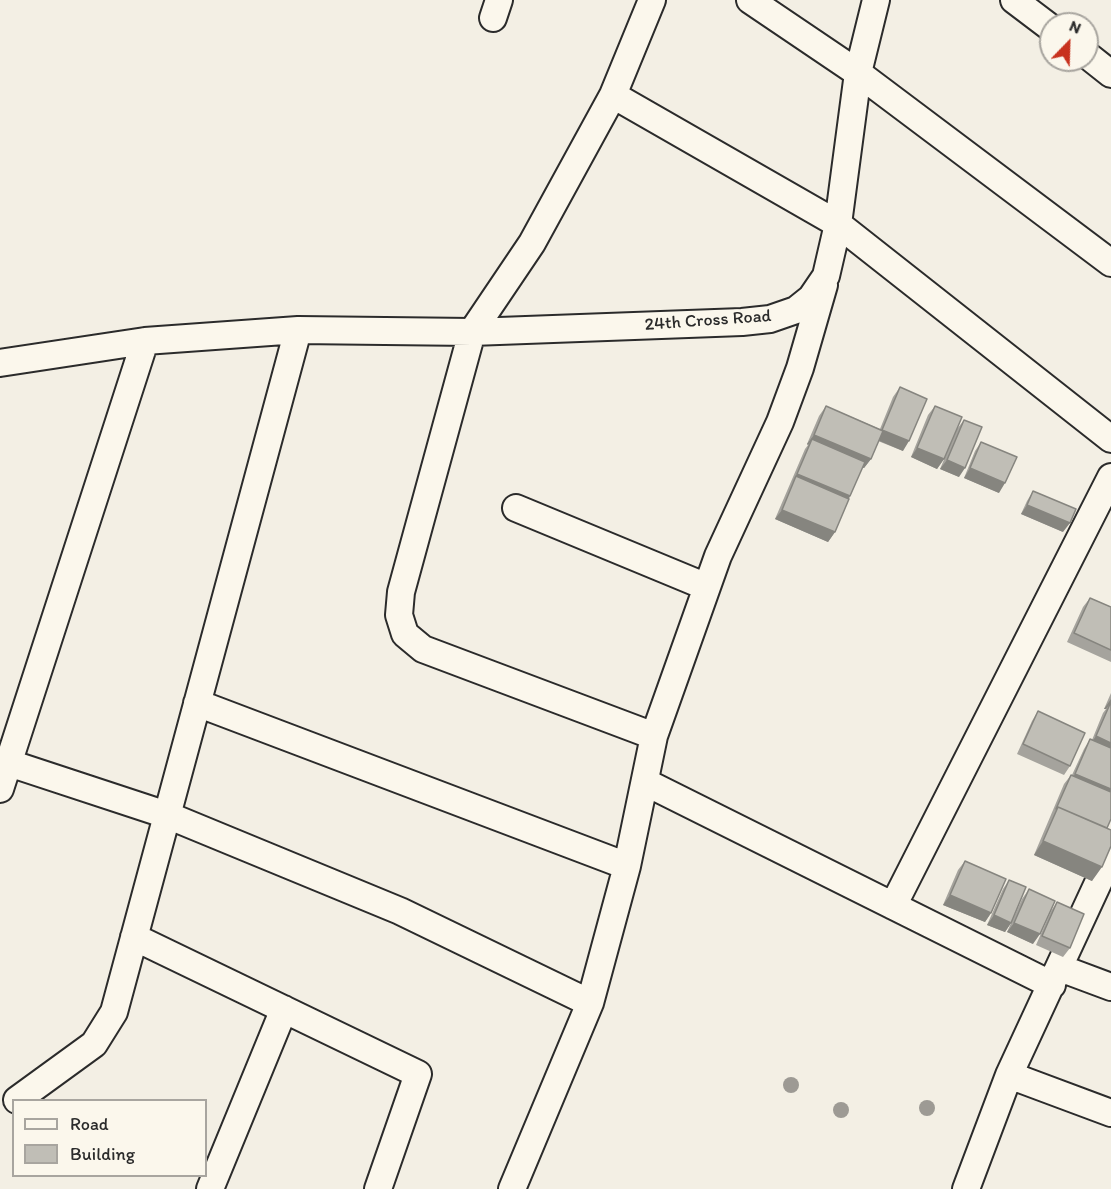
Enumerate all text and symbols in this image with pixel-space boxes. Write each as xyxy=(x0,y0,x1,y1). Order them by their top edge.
north arrow xyxy=(1039,12,1099,72)
text: N xyxy=(1067,16,1084,38)
street label: 24th Cross Road xyxy=(644,306,772,336)
legend xyxy=(12,1099,207,1177)
text: Road xyxy=(70,1113,109,1135)
text: Building xyxy=(70,1143,135,1165)

